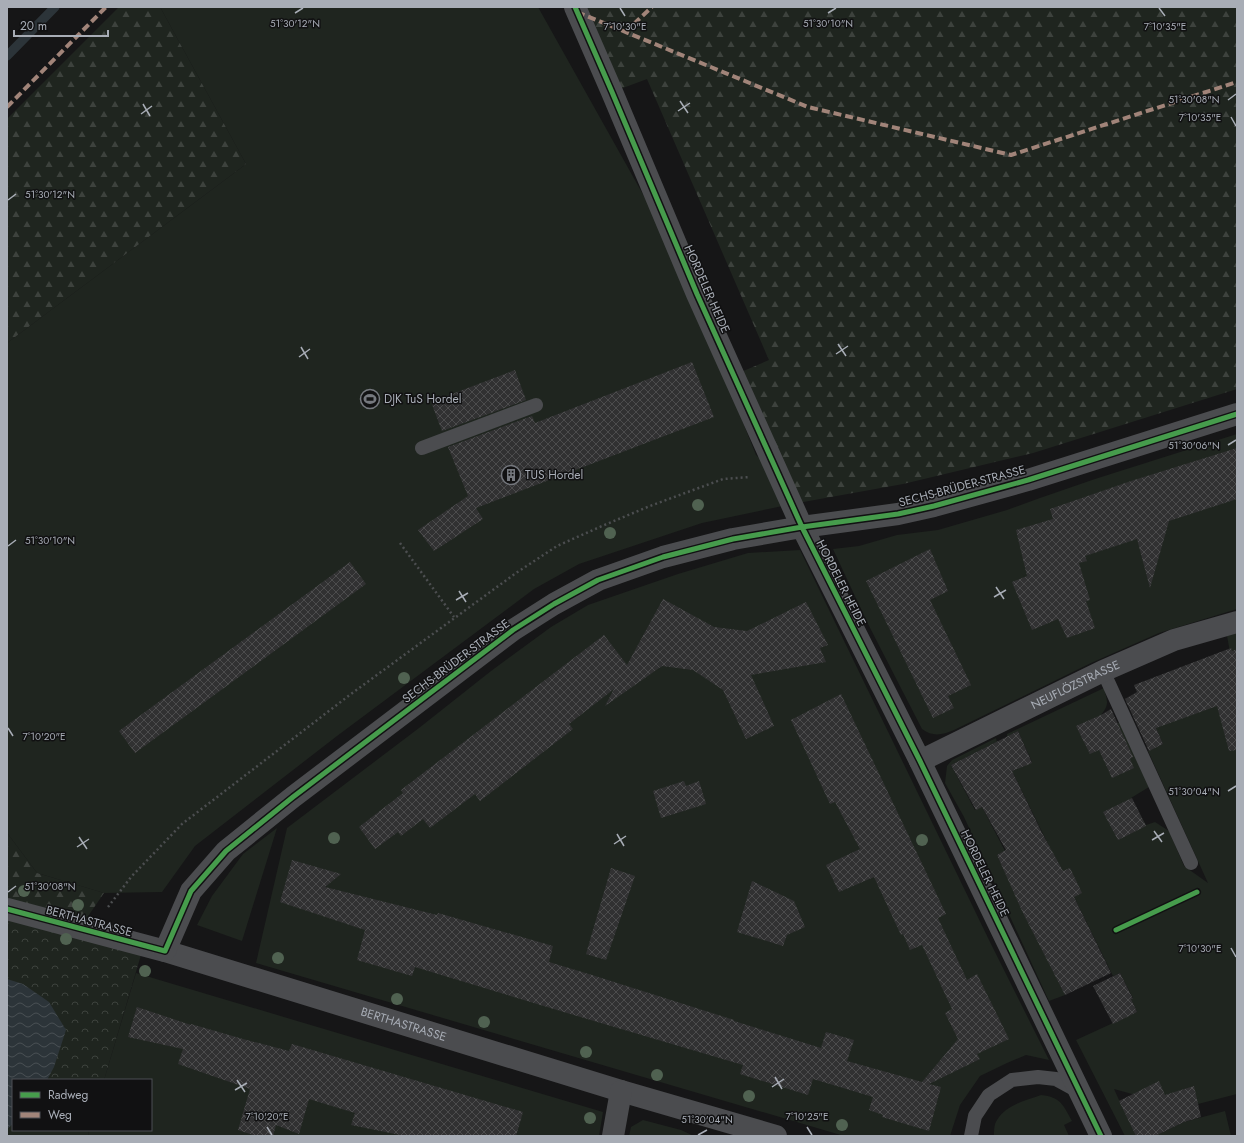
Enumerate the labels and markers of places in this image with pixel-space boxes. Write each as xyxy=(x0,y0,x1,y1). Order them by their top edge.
sports icon: DJK TuS Hordel xyxy=(359,388,381,410)
place label: DJK TuS Hordel xyxy=(384,390,462,408)
building icon: TUS Hordel xyxy=(500,464,522,486)
place label: TUS Hordel xyxy=(525,466,583,484)

